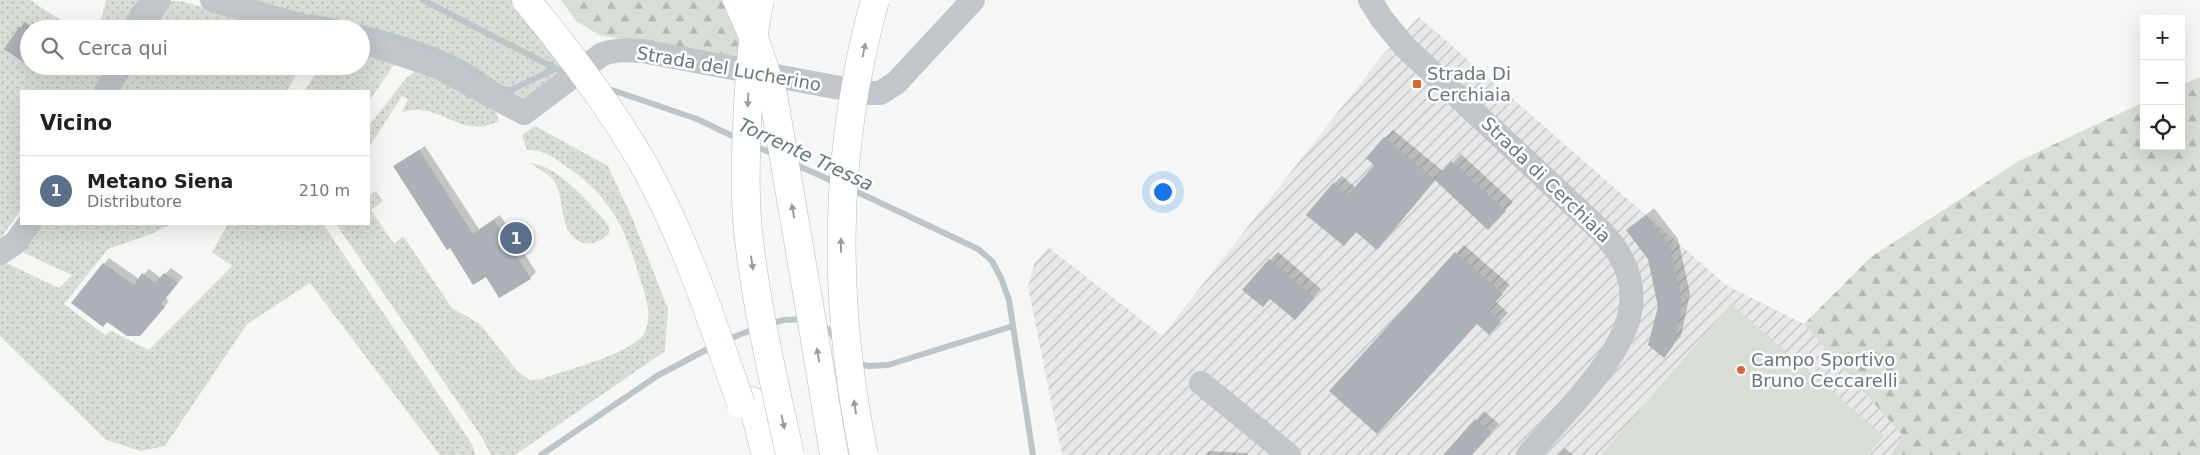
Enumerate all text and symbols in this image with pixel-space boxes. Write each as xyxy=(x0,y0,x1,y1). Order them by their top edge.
map controls xyxy=(2140,15,2185,150)
button: + xyxy=(2140,15,2185,60)
search box xyxy=(20,20,370,75)
icon: search xyxy=(38,34,66,62)
text: Cerca qui xyxy=(78,37,168,59)
street label: Strada del Lucherino xyxy=(635,42,823,95)
one-way arrow xyxy=(860,42,868,57)
button: − xyxy=(2140,60,2185,105)
place label: Strada Di Cerchiaia xyxy=(1427,63,1511,105)
marker: Strada Di Cerchiaia xyxy=(1411,78,1423,90)
one-way arrow xyxy=(744,93,752,109)
button: locate xyxy=(2140,105,2185,150)
text: Vicino xyxy=(40,111,112,135)
water label: Torrente Tressa xyxy=(735,113,877,195)
street label: Strada di Cerchiaia xyxy=(1477,113,1615,247)
text: Metano Siena xyxy=(87,170,233,192)
your location xyxy=(1150,179,1176,205)
text: 1 xyxy=(50,181,62,200)
text: 210 m xyxy=(299,181,350,200)
text: Distributore xyxy=(87,192,182,211)
one-way arrow xyxy=(788,203,796,219)
pin: 1 xyxy=(500,219,532,257)
one-way arrow xyxy=(837,237,845,253)
one-way arrow xyxy=(749,255,757,271)
one-way arrow xyxy=(813,347,821,363)
place label: Campo Sportivo Bruno Ceccarelli xyxy=(1751,349,1898,391)
marker: Campo Sportivo Bruno Ceccarelli xyxy=(1735,364,1747,376)
one-way arrow xyxy=(851,399,859,415)
one-way arrow xyxy=(779,415,787,430)

